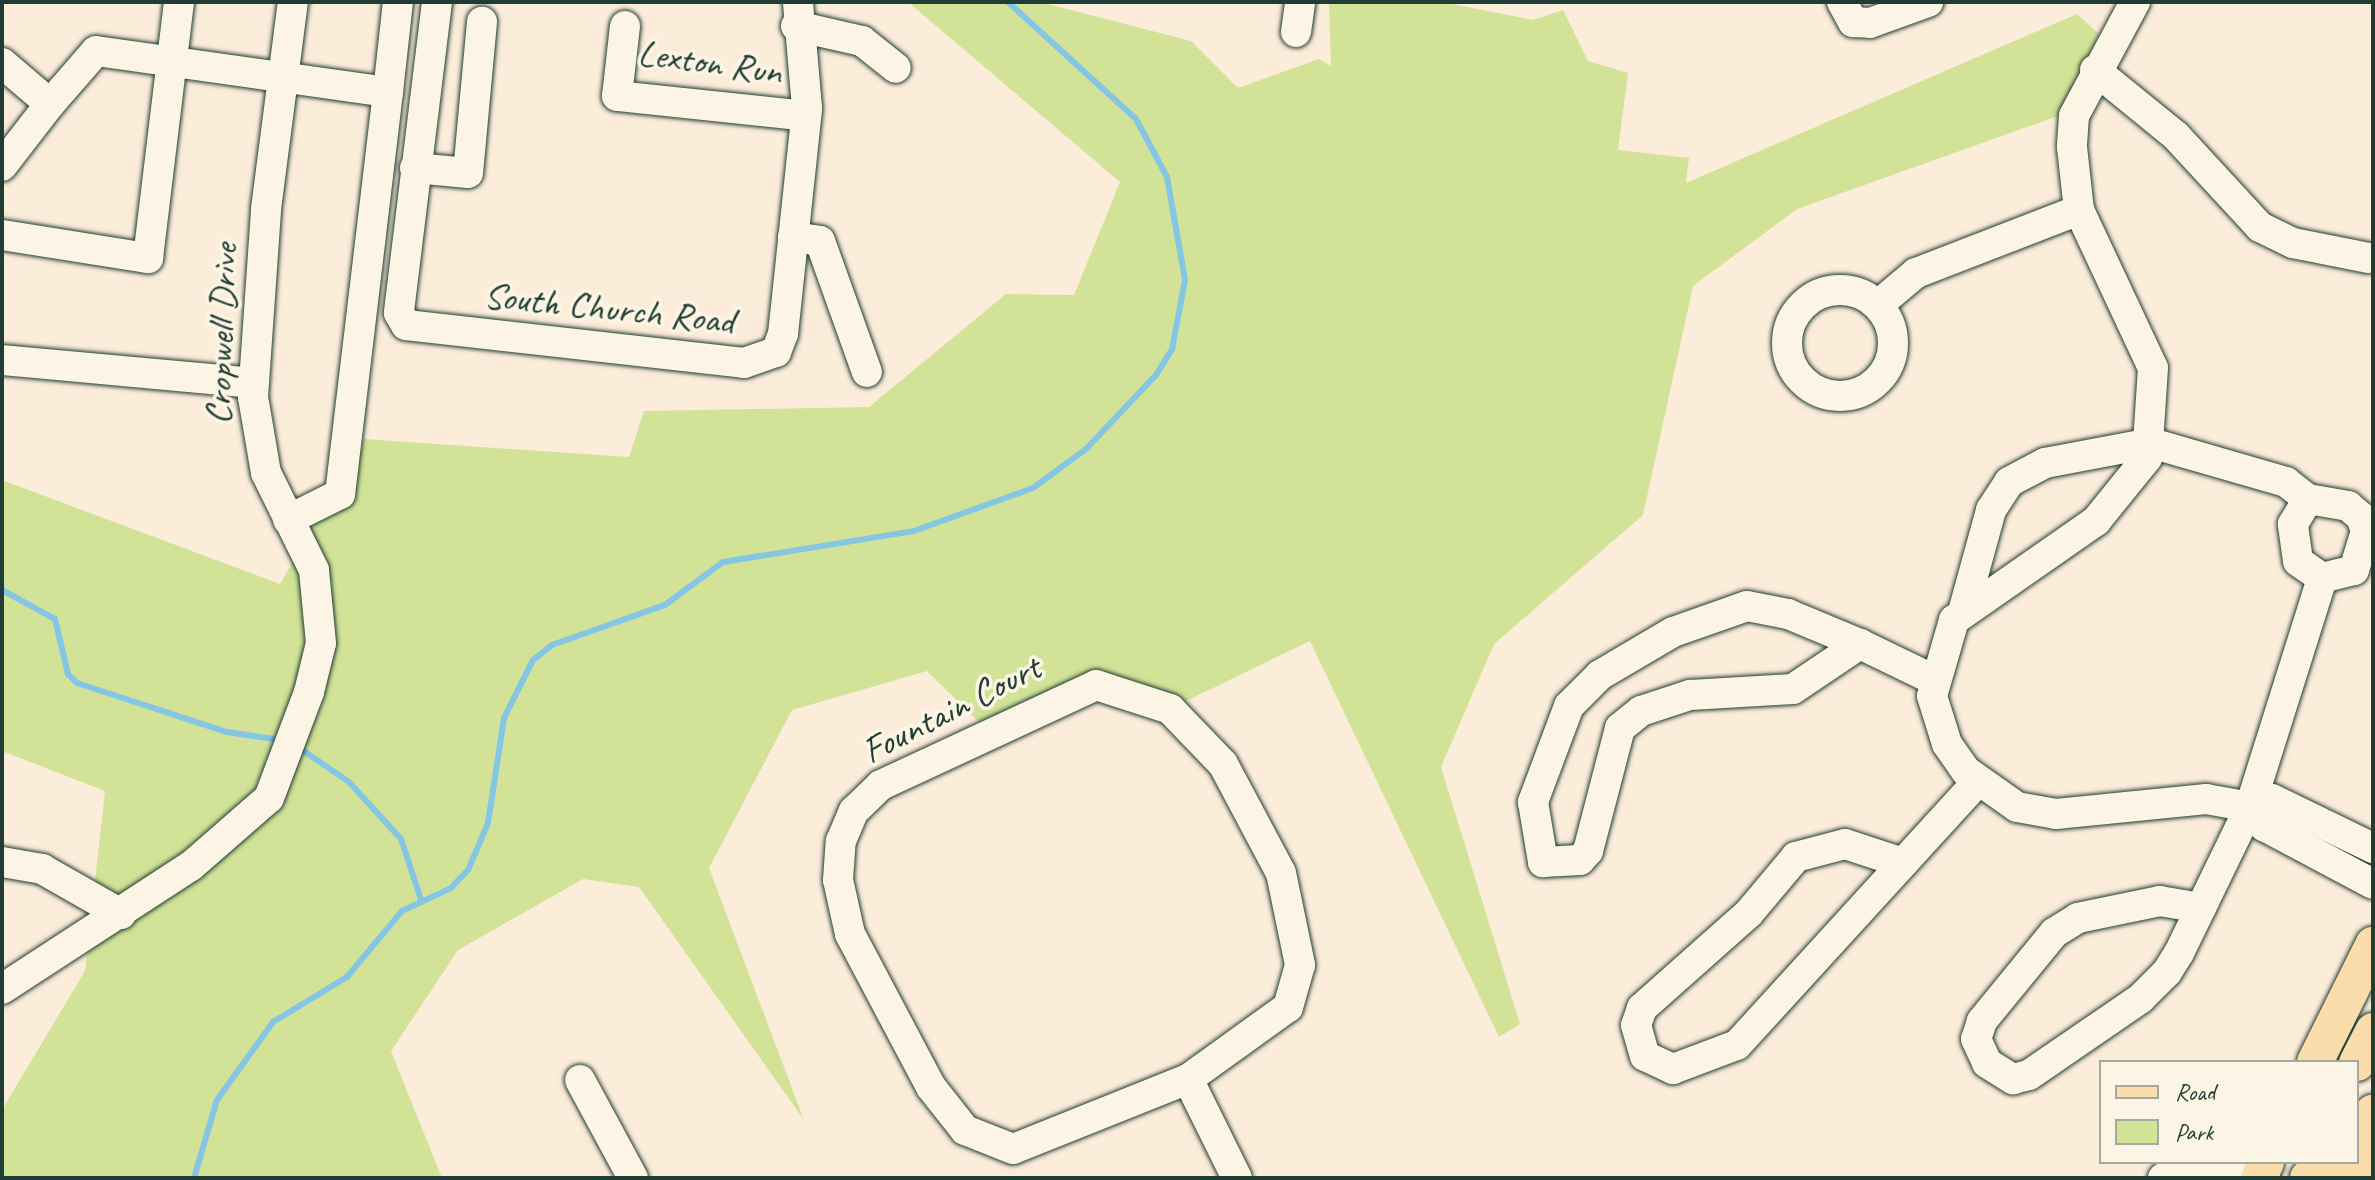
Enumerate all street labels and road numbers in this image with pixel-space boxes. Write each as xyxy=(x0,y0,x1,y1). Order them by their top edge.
street label: Lexton Run xyxy=(635,29,785,95)
street label: Cropwell Drive xyxy=(195,242,247,426)
street label: South Church Road xyxy=(481,272,737,344)
street label: Fountain Court xyxy=(854,645,1048,773)

